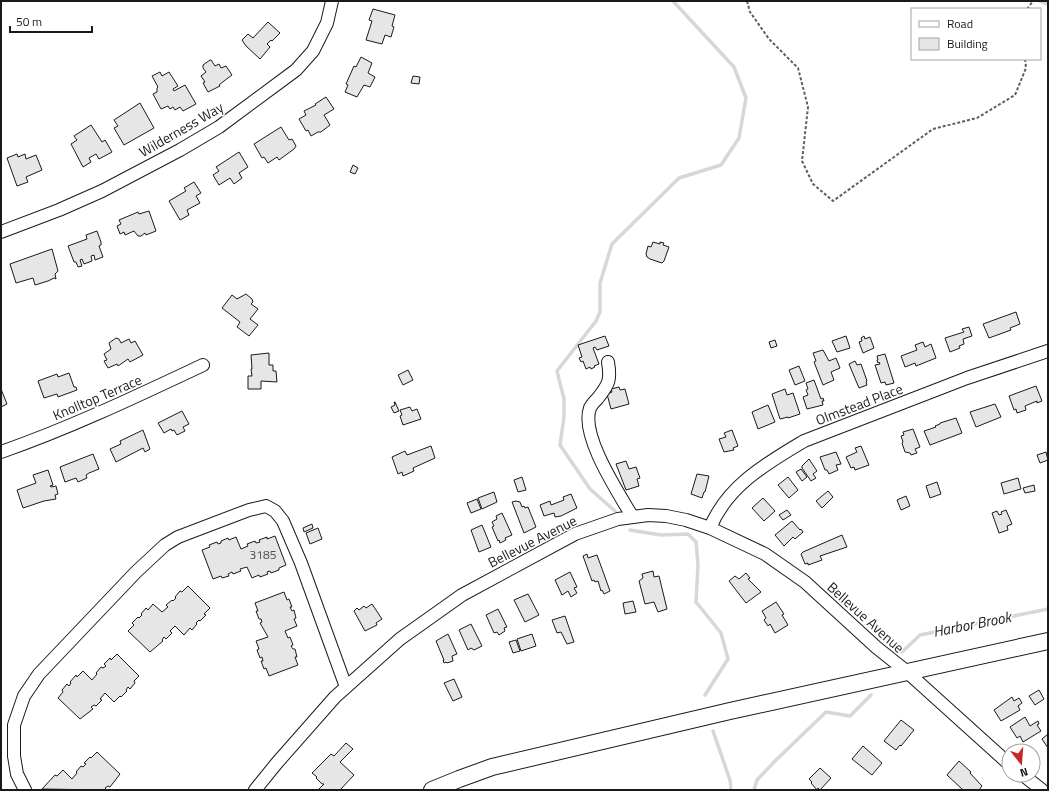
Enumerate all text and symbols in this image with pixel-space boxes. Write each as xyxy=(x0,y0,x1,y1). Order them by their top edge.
scale bar xyxy=(10,8,92,34)
legend xyxy=(911,8,1041,60)
text: 50 m xyxy=(16,12,42,31)
text: Road xyxy=(947,14,973,33)
text: Building xyxy=(947,34,988,53)
street label: Wilderness Way xyxy=(135,96,227,162)
street label: Knolltop Terrace xyxy=(49,369,145,425)
street label: Olmstead Place xyxy=(812,378,906,430)
street label: Bellevue Avenue xyxy=(484,510,580,572)
house number: 3185 xyxy=(250,545,277,564)
street label: Bellevue Avenue xyxy=(823,577,909,657)
water label: Harbor Brook xyxy=(931,605,1015,643)
north arrow xyxy=(1001,743,1041,783)
text: N xyxy=(1018,764,1030,781)

